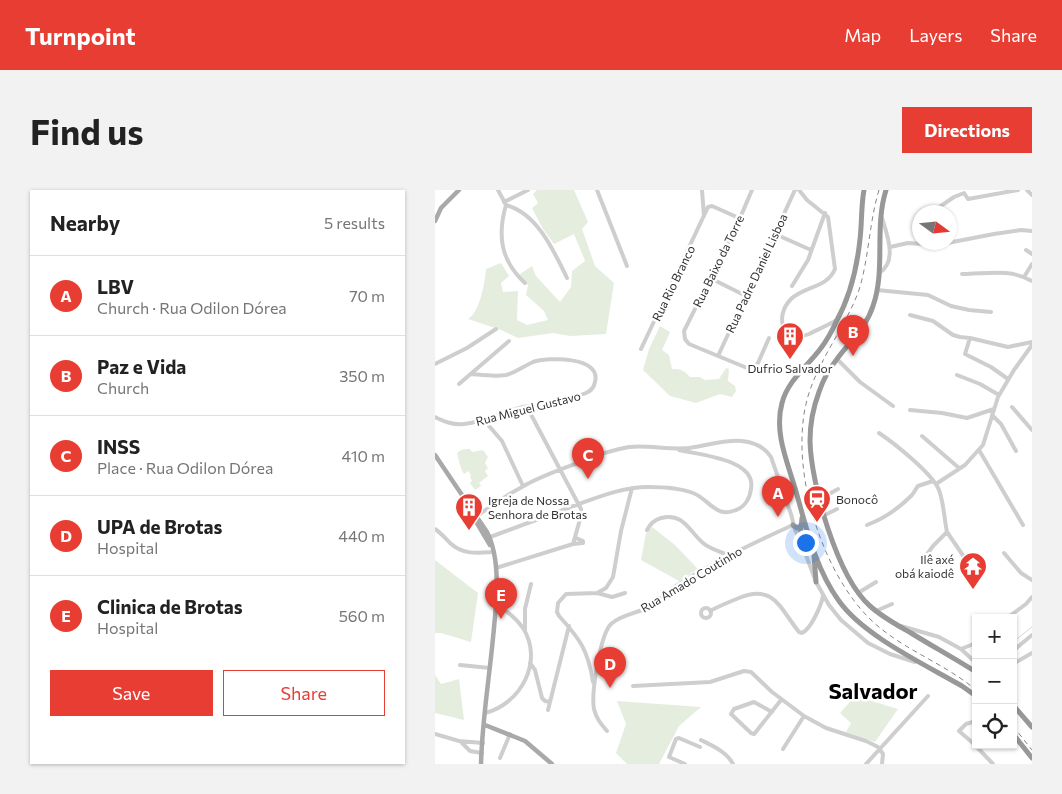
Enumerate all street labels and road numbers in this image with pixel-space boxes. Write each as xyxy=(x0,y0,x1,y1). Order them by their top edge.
street label: Rua Padre Daniel Lisboa xyxy=(722,211,790,335)
street label: Rua Baixo da Torre xyxy=(690,213,746,309)
street label: Rua Rio Branco xyxy=(649,243,697,323)
street label: Rua Miguel Gustavo xyxy=(474,388,582,428)
street label: Rua Amado Coutinho xyxy=(638,543,744,615)

